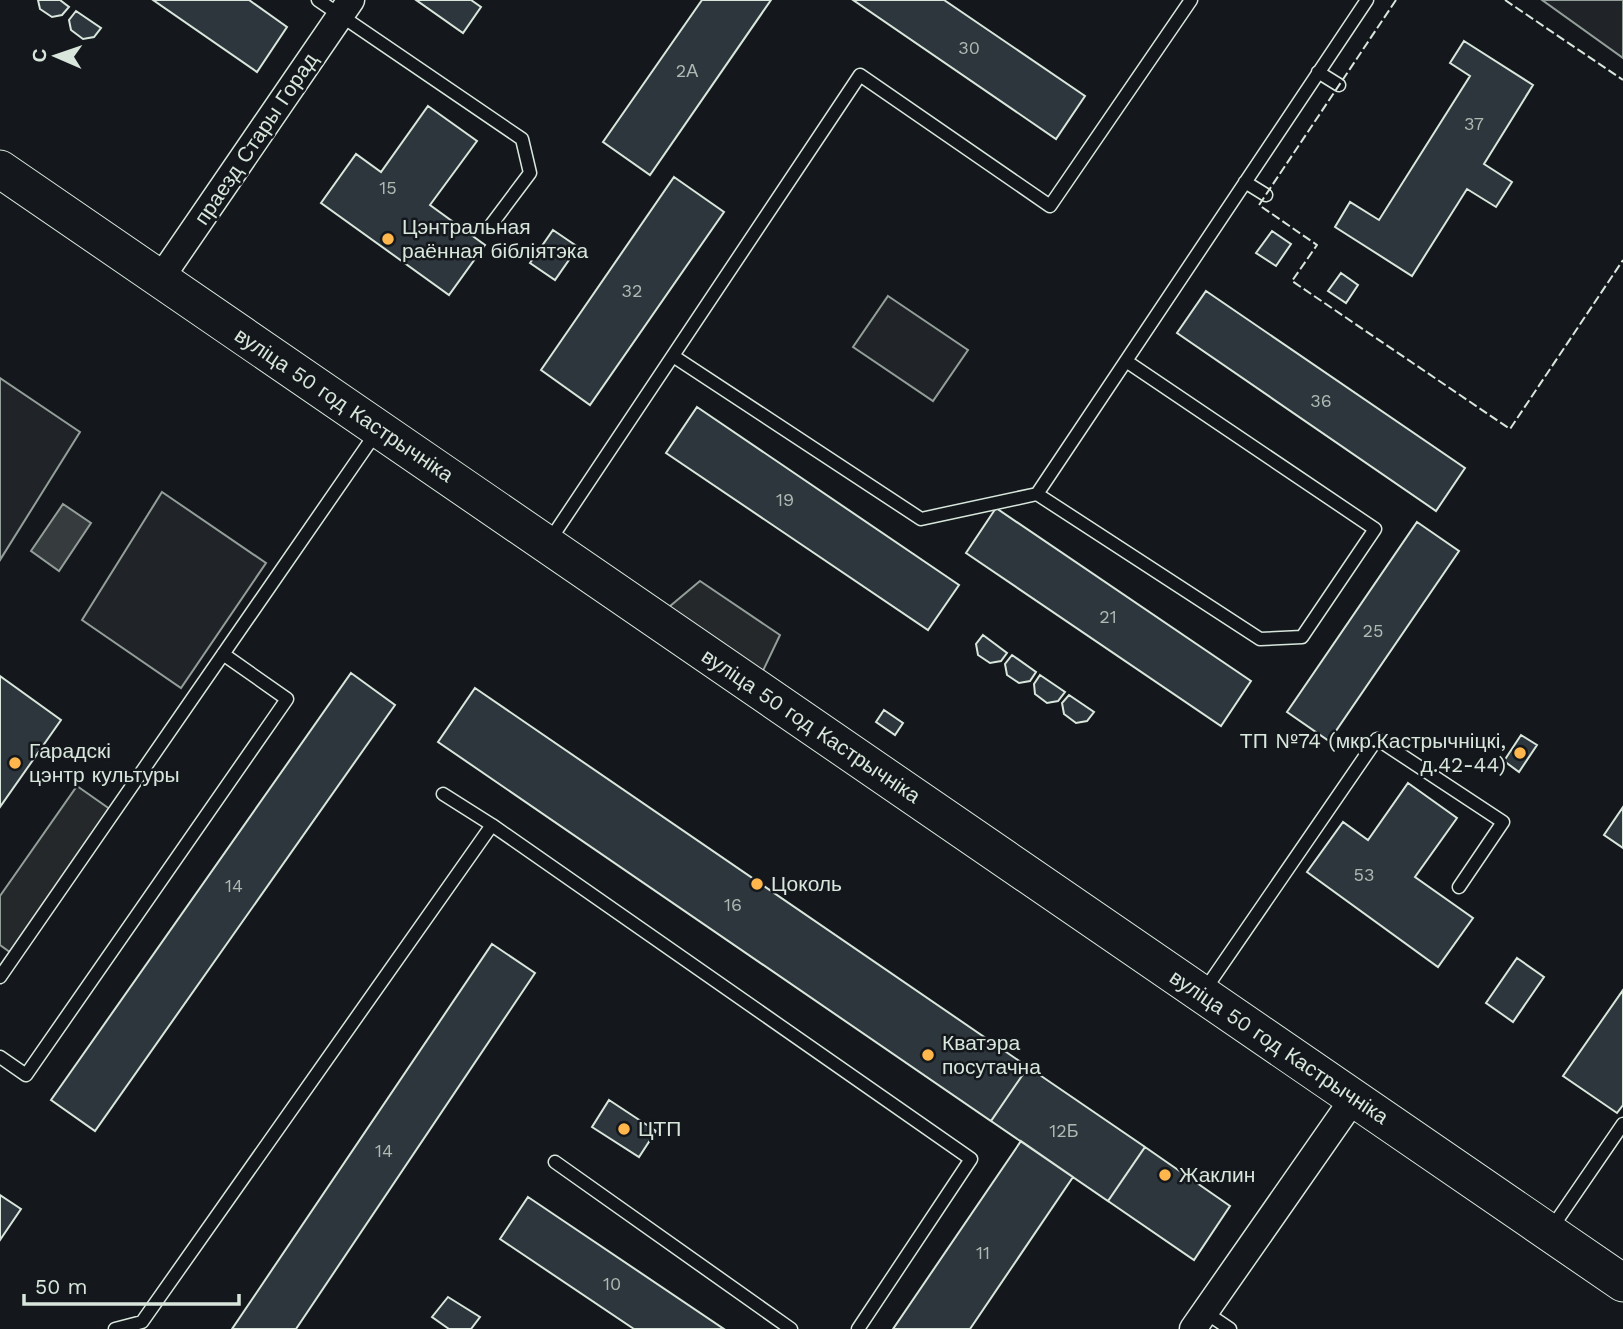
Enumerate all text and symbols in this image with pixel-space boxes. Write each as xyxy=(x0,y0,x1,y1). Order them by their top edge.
north arrow xyxy=(21,21,91,91)
house number: 30 xyxy=(958,37,980,58)
text: С xyxy=(28,48,51,63)
street label: праезд Стары Горад xyxy=(189,48,322,229)
house number: 2А xyxy=(676,60,698,81)
house number: 37 xyxy=(1464,113,1484,134)
house number: 15 xyxy=(379,177,397,198)
place label: Цэнтральная раённая бібліятэка xyxy=(402,214,588,263)
marker: Цэнтральная раённая бібліятэка xyxy=(380,231,396,247)
house number: 32 xyxy=(622,280,643,301)
street label: вуліца 50 год Кастрычніка xyxy=(230,322,459,487)
house number: 36 xyxy=(1310,390,1332,411)
house number: 19 xyxy=(776,489,794,510)
house number: 21 xyxy=(1099,606,1117,627)
house number: 25 xyxy=(1363,620,1383,641)
street label: вуліца 50 год Кастрычніка xyxy=(697,643,926,808)
place label: ТП №74 (мкр.Кастрычніцкі, д.42-44) xyxy=(1240,728,1506,777)
place label: Гарадскі цэнтр культуры xyxy=(29,738,180,787)
marker: ТП №74 (мкр.Кастрычніцкі, д.42-44) xyxy=(1512,745,1528,761)
marker: Гарадскі цэнтр культуры xyxy=(7,755,23,771)
house number: 53 xyxy=(1354,864,1374,885)
place label: Цоколь xyxy=(771,871,842,896)
house number: 14 xyxy=(225,875,243,896)
marker: Цоколь xyxy=(749,876,765,892)
house number: 16 xyxy=(724,894,742,915)
street label: вуліца 50 год Кастрычніка xyxy=(1165,964,1394,1129)
place label: Кватэра посутачна xyxy=(942,1030,1041,1079)
marker: Кватэра посутачна xyxy=(920,1047,936,1063)
place label: ЦТП xyxy=(638,1116,681,1141)
house number: 12Б xyxy=(1049,1120,1079,1141)
marker: ЦТП xyxy=(616,1121,632,1137)
house number: 14 xyxy=(375,1140,393,1161)
place label: Жаклин xyxy=(1179,1162,1255,1187)
marker: Жаклин xyxy=(1157,1167,1173,1183)
house number: 11 xyxy=(976,1242,990,1263)
scale bar xyxy=(24,1262,240,1306)
house number: 10 xyxy=(603,1273,621,1294)
text: 50 m xyxy=(35,1274,87,1299)

